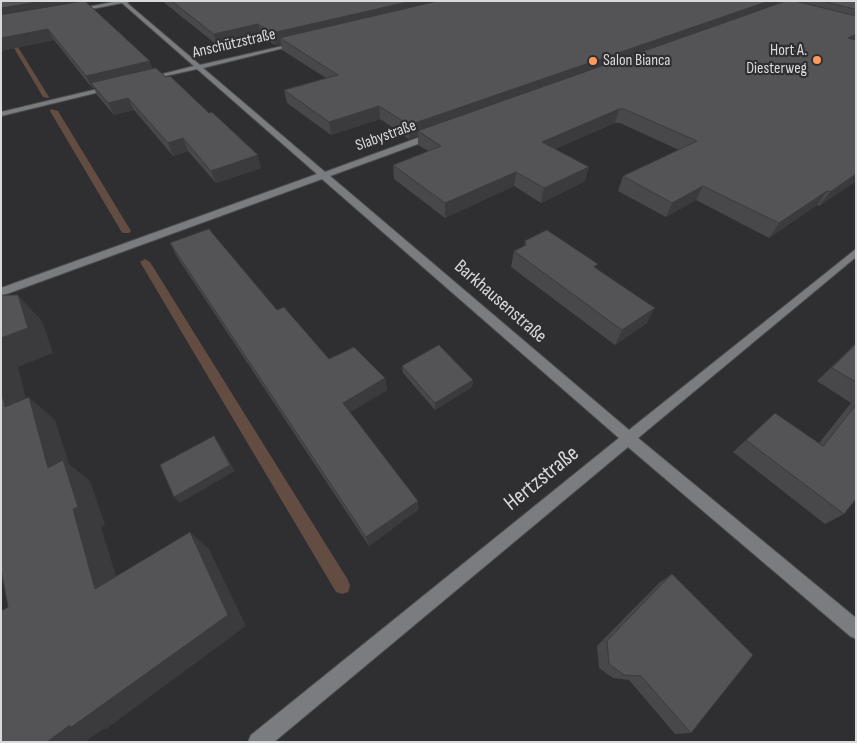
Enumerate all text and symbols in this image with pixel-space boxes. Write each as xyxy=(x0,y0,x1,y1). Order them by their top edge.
street label: Anschützstraße xyxy=(191,25,277,63)
place label: Hort A. Diesterweg xyxy=(746,41,807,79)
place label: Salon Bianca xyxy=(603,51,670,71)
marker: Hort A. Diesterweg xyxy=(811,54,823,66)
marker: Salon Bianca xyxy=(587,55,599,67)
street label: Slabystraße xyxy=(353,116,419,156)
street label: Barkhausenstraße xyxy=(449,256,551,348)
street label: Hertzstraße xyxy=(499,441,585,517)

